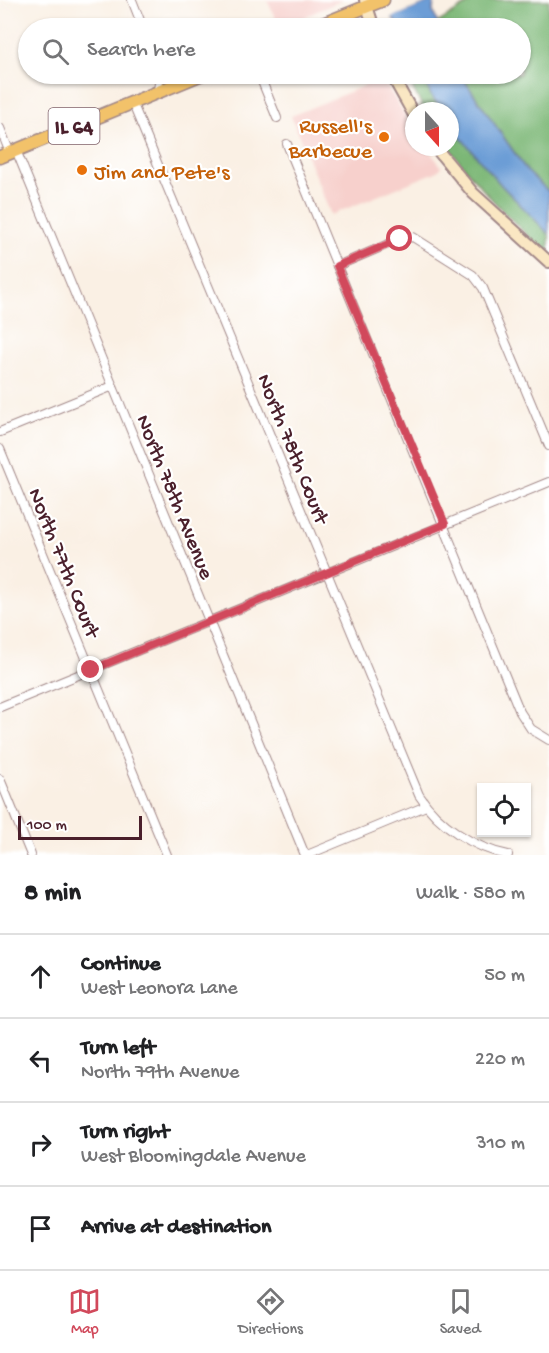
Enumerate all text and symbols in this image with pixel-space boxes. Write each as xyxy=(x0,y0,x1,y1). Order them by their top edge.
search box xyxy=(18,18,531,84)
icon: search xyxy=(39,35,72,68)
text: Search here xyxy=(87,38,195,64)
north arrow xyxy=(405,102,459,156)
road number: IL 64 xyxy=(48,108,100,144)
place label: Russell's Barbecue xyxy=(288,115,373,166)
marker: Russell's Barbecue xyxy=(377,130,391,144)
place label: Jim and Pete's xyxy=(94,161,230,187)
marker: Jim and Pete's xyxy=(75,163,89,177)
route start xyxy=(386,225,412,251)
street label: North 78th Court xyxy=(249,371,334,530)
street label: North 78th Avenue xyxy=(128,411,218,584)
street label: North 77th Court xyxy=(20,485,105,644)
route end xyxy=(77,656,103,682)
map controls xyxy=(477,783,531,837)
button: locate xyxy=(477,783,531,837)
scale bar xyxy=(18,813,142,840)
text: 100 m xyxy=(27,817,67,836)
text: 8 min xyxy=(24,879,81,910)
text: Walk · 580 m xyxy=(416,883,525,906)
text: Continue xyxy=(81,952,161,978)
icon: ahead xyxy=(24,960,57,993)
text: 50 m xyxy=(484,965,525,988)
text: West Leonora Lane xyxy=(81,978,238,1001)
text: Turn left xyxy=(81,1036,155,1062)
icon: left xyxy=(24,1044,57,1077)
text: 220 m xyxy=(475,1049,525,1072)
text: North 79th Avenue xyxy=(81,1062,239,1085)
text: Turn right xyxy=(81,1120,169,1146)
icon: right xyxy=(24,1128,57,1161)
text: 310 m xyxy=(476,1133,525,1156)
text: West Bloomingdale Avenue xyxy=(81,1146,306,1169)
icon: arrive xyxy=(24,1212,57,1245)
text: Arrive at destination xyxy=(81,1215,271,1241)
tab: Map xyxy=(68,1285,101,1340)
tab: Directions xyxy=(238,1285,303,1340)
tab: Saved xyxy=(440,1285,481,1340)

